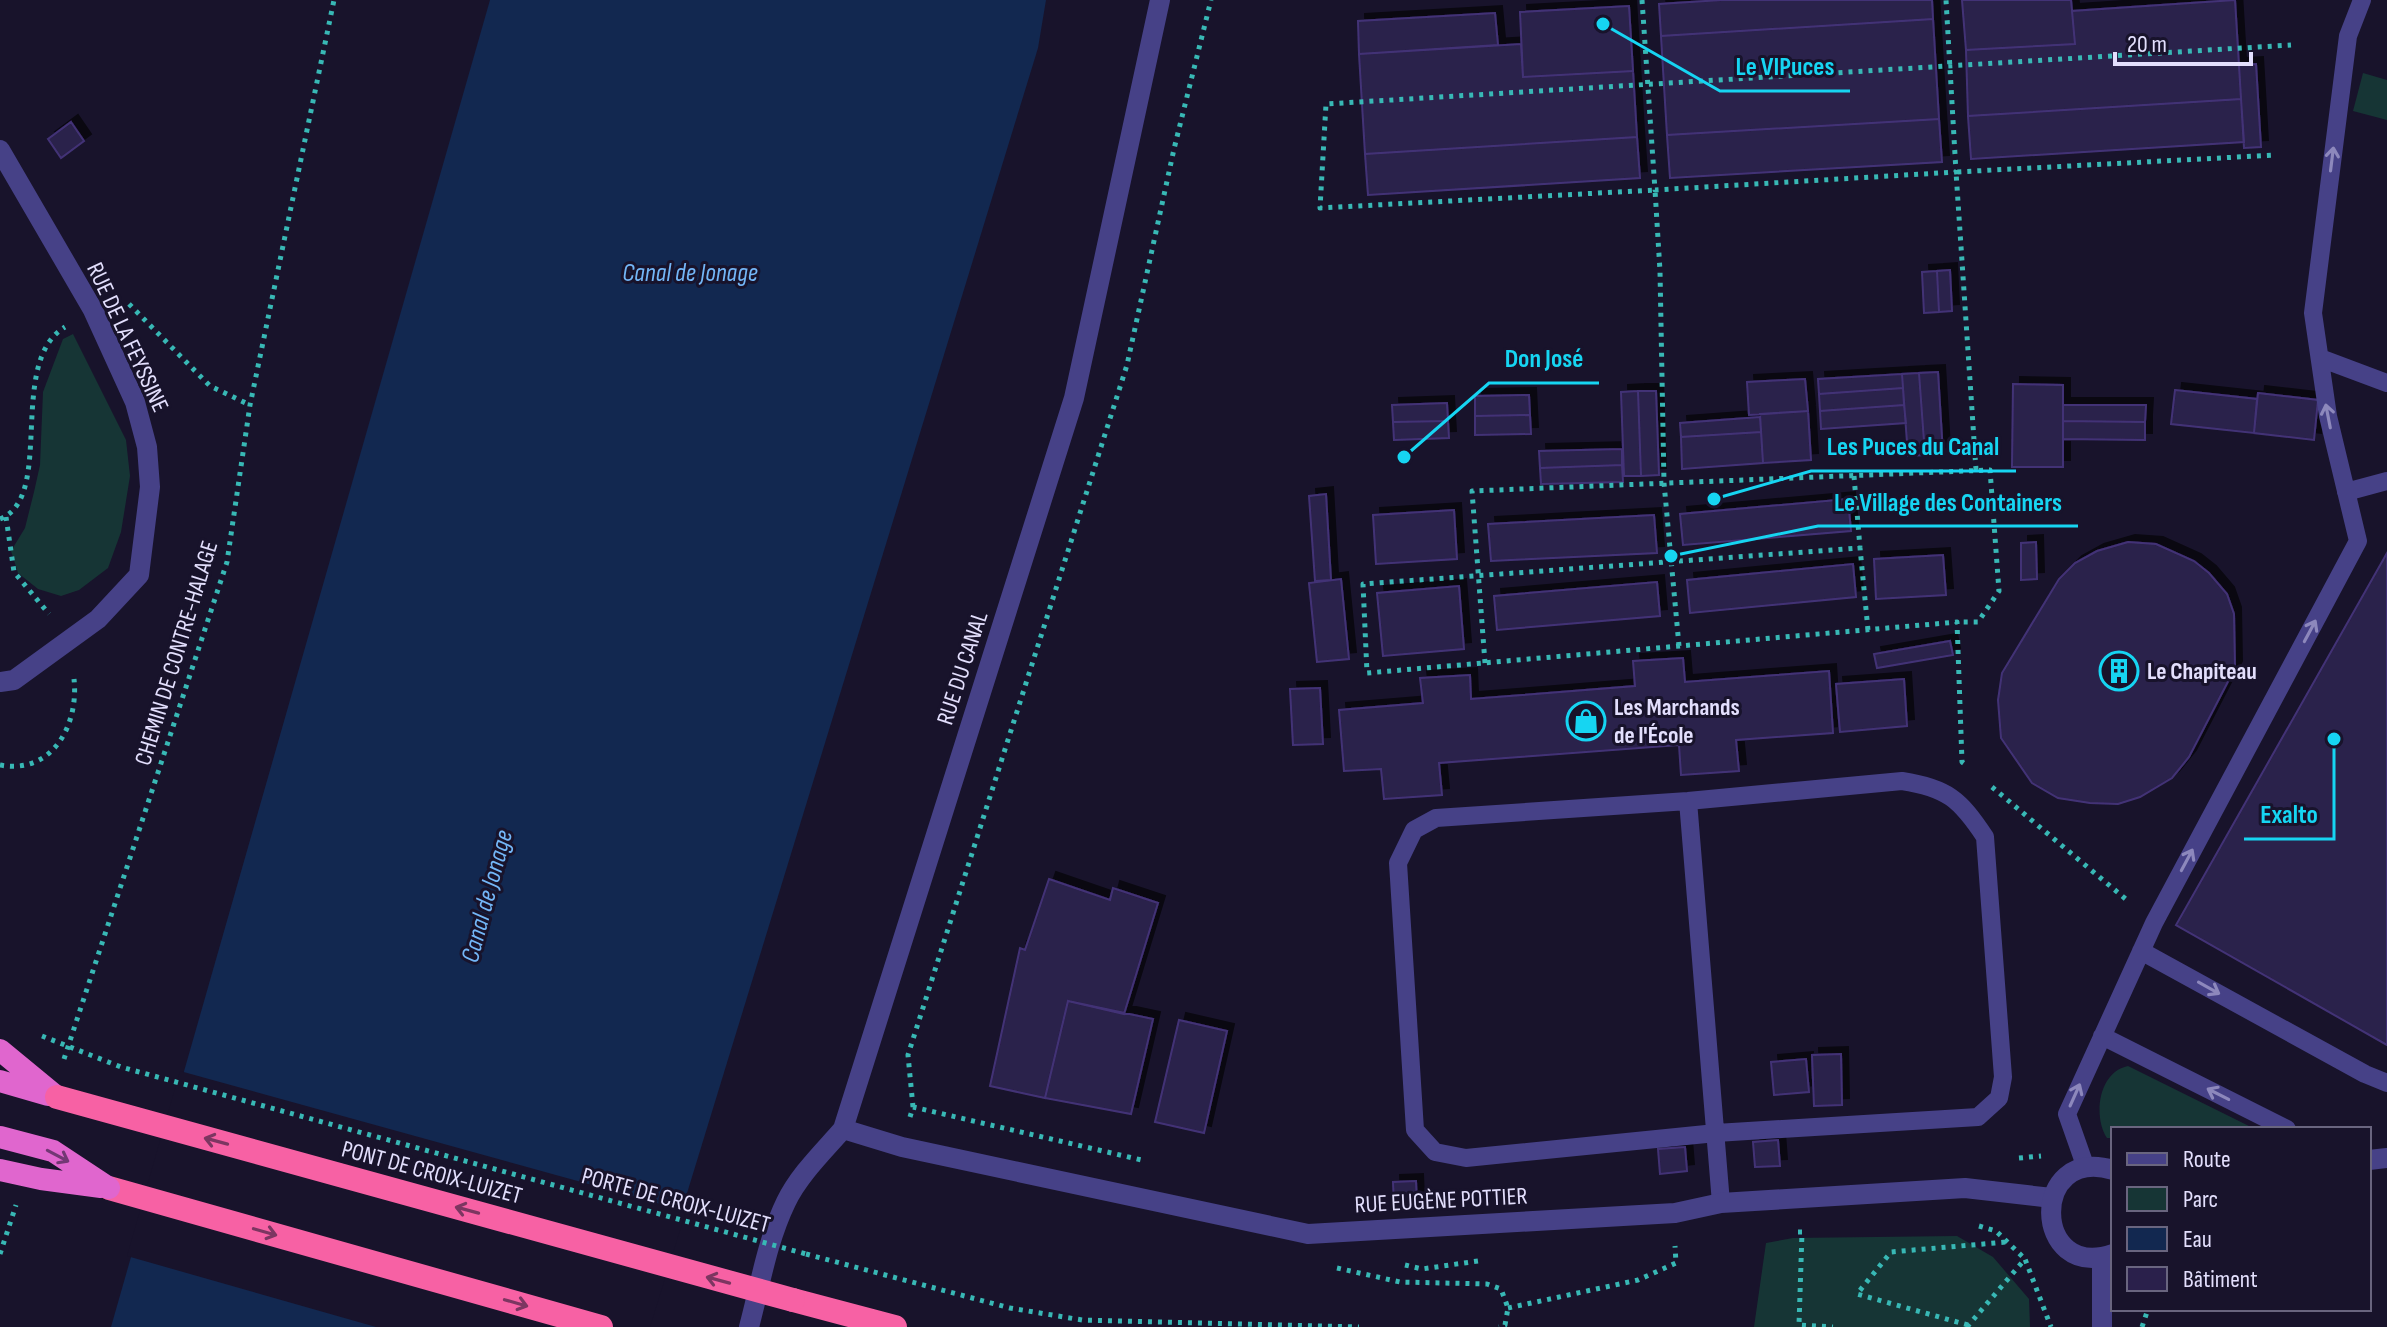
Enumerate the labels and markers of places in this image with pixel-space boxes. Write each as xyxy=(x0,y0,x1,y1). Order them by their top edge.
callout: Le VIPuces xyxy=(1720,41,1850,91)
callout: Don José xyxy=(1489,333,1599,383)
callout: Les Puces du Canal xyxy=(1811,421,2016,471)
callout: Le Village des Containers xyxy=(1818,476,2078,526)
building icon: Le Chapiteau xyxy=(2098,650,2140,692)
place label: Le Chapiteau xyxy=(2147,657,2257,686)
place label: Les Marchands de l'École xyxy=(1614,693,1740,750)
shop icon: Les Marchands de l'École xyxy=(1565,700,1607,742)
callout: Exalto xyxy=(2244,789,2334,839)

